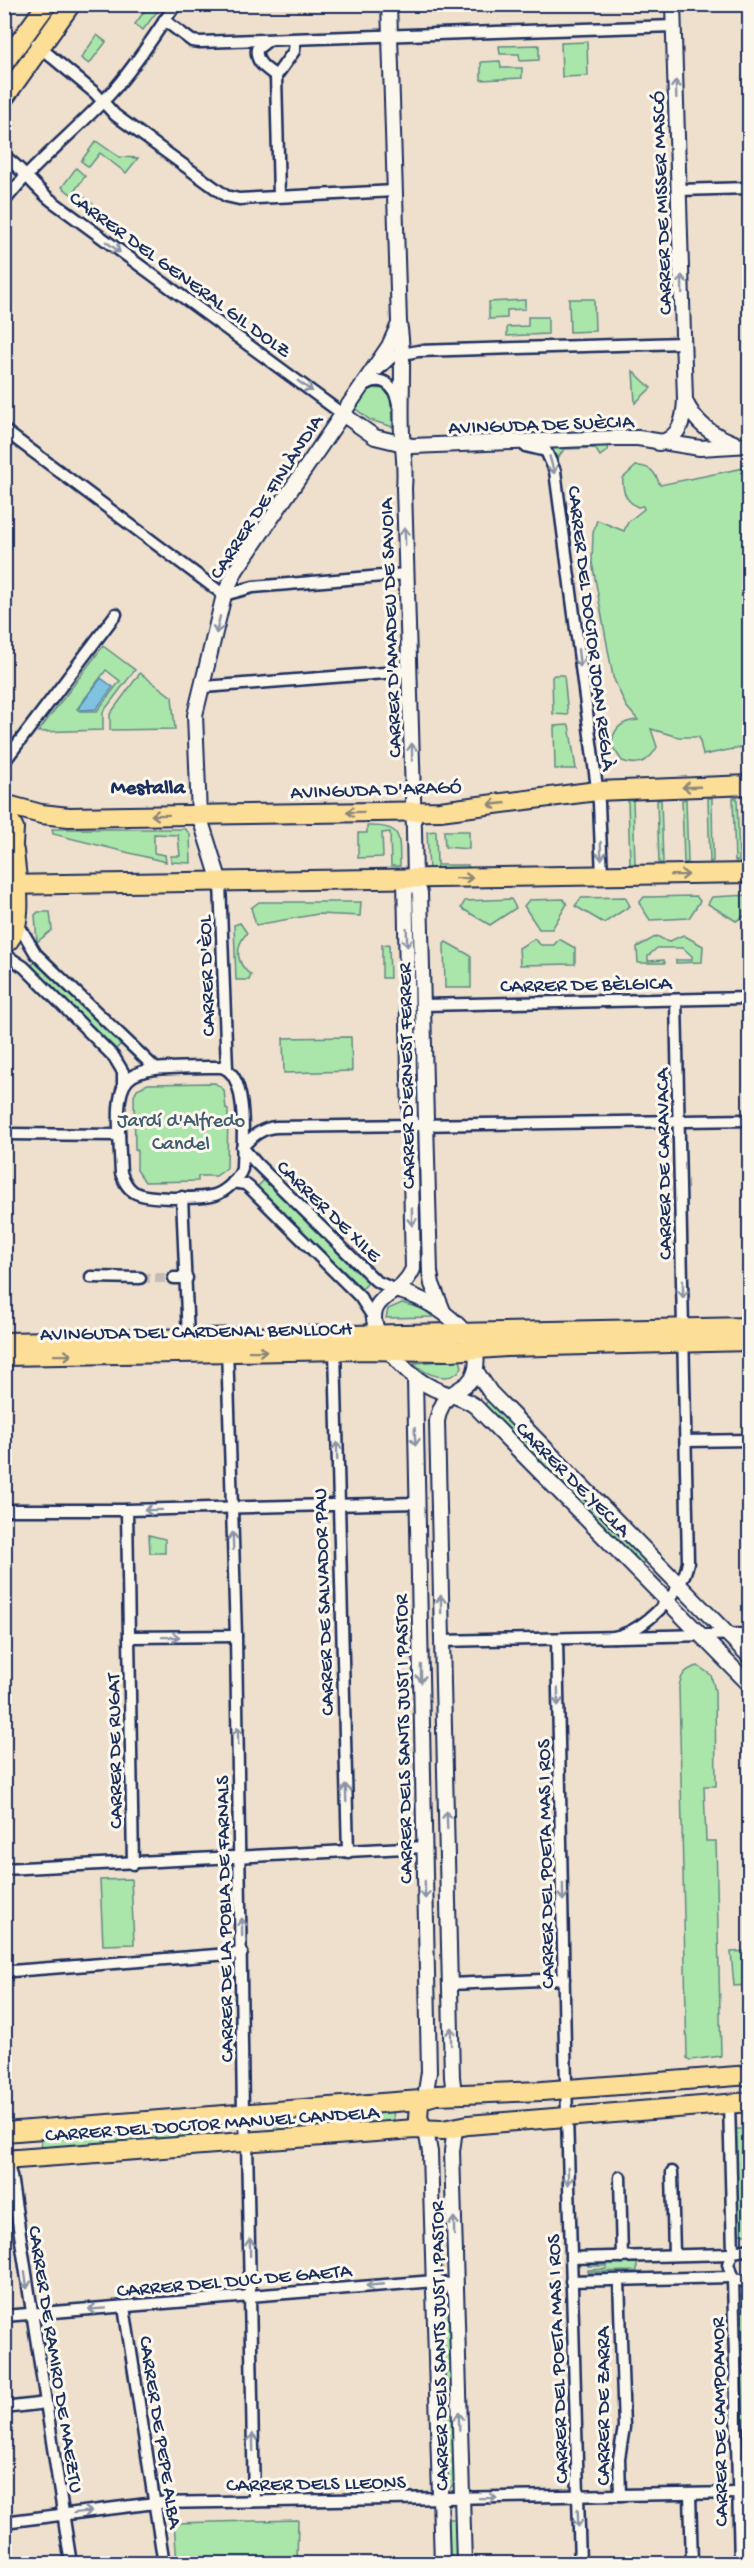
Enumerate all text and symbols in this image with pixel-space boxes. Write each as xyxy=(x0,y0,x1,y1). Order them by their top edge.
one-way arrow xyxy=(671,80,682,100)
street label: CARRER DE MISSER MASCÓ xyxy=(648,90,679,315)
street label: CARRER DEL GENERAL GIL DOLZ xyxy=(64,188,295,365)
one-way arrow xyxy=(105,240,121,253)
one-way arrow xyxy=(676,275,688,295)
one-way arrow xyxy=(297,380,313,392)
street label: CARRER DE FINLÀNDIA xyxy=(204,409,330,584)
street label: AVINGUDA DE SUÈCIA xyxy=(448,411,635,441)
one-way arrow xyxy=(547,455,559,474)
street label: CARRER DEL DOCTOR JOAN REGLÀ xyxy=(561,485,621,773)
street label: CARRER D'AMADEU DE SAVOIA xyxy=(376,497,409,758)
one-way arrow xyxy=(400,526,411,546)
one-way arrow xyxy=(211,615,223,634)
one-way arrow xyxy=(573,647,584,667)
one-way arrow xyxy=(406,742,417,762)
district label: Mestalla xyxy=(111,777,186,802)
street label: AVINGUDA D'ARAGÓ xyxy=(290,777,462,806)
one-way arrow xyxy=(682,782,702,793)
one-way arrow xyxy=(488,799,507,810)
one-way arrow xyxy=(345,807,365,818)
one-way arrow xyxy=(150,809,170,821)
one-way arrow xyxy=(595,841,606,861)
one-way arrow xyxy=(669,869,689,881)
one-way arrow xyxy=(453,873,473,884)
street label: CARRER D'ÈOL xyxy=(194,914,222,1037)
one-way arrow xyxy=(401,927,412,947)
street label: CARRER D'ERNEST FERRER xyxy=(395,961,422,1189)
street label: CARRER DE BÈLGICA xyxy=(500,972,673,999)
street label: CARRER DE CARAVACA xyxy=(652,1067,679,1260)
park label: Jardí d'Alfredo Candel xyxy=(117,1111,245,1157)
street label: CARRER DE XILE xyxy=(270,1157,386,1269)
one-way arrow xyxy=(406,1206,418,1226)
one-way arrow xyxy=(677,1279,688,1299)
street label: AVINGUDA DEL CARDENAL BENLLOCH xyxy=(40,1319,353,1348)
one-way arrow xyxy=(247,1346,267,1357)
one-way arrow xyxy=(52,1350,72,1361)
street label: CARRER DE YECLA xyxy=(509,1418,635,1544)
one-way arrow xyxy=(409,1427,421,1447)
one-way arrow xyxy=(331,1442,342,1462)
street label: CARRER DE SALVADOR PAU xyxy=(310,1488,341,1716)
one-way arrow xyxy=(143,1504,163,1516)
one-way arrow xyxy=(228,1532,239,1552)
street label: CARRER DELS SANTS JUST I PASTOR xyxy=(391,1592,420,1884)
one-way arrow xyxy=(435,1595,447,1615)
one-way arrow xyxy=(160,1631,180,1643)
one-way arrow xyxy=(415,1663,426,1683)
street label: CARRER DE RUGAT xyxy=(104,1672,129,1829)
one-way arrow xyxy=(553,1687,564,1707)
one-way arrow xyxy=(233,1727,244,1747)
street label: CARRER DEL POETA MAS I ROS xyxy=(534,1738,561,1989)
street label: CARRER DE LA POBLA DE FARNALS xyxy=(212,1775,240,2062)
one-way arrow xyxy=(340,1784,352,1804)
one-way arrow xyxy=(441,1810,452,1830)
one-way arrow xyxy=(419,1879,431,1899)
one-way arrow xyxy=(557,1882,569,1902)
one-way arrow xyxy=(236,1917,247,1937)
one-way arrow xyxy=(445,2026,457,2046)
street label: CARRER DEL DOCTOR MANUEL CANDELA xyxy=(44,2102,381,2149)
one-way arrow xyxy=(563,2165,574,2185)
street label: CARRER DELS SANTS JUST I PASTOR xyxy=(427,2199,456,2491)
one-way arrow xyxy=(448,2217,460,2237)
street label: CARRER DE RAMIRO DE MAEZTU xyxy=(21,2224,86,2495)
street label: CARRER DEL POETA MAS I ROS xyxy=(544,2233,575,2484)
one-way arrow xyxy=(244,2238,256,2258)
street label: CARRER DEL DUC DE GAETA xyxy=(116,2261,354,2304)
one-way arrow xyxy=(20,2269,31,2289)
one-way arrow xyxy=(366,2280,386,2291)
one-way arrow xyxy=(88,2303,108,2314)
street label: CARRER DE CAMPOAMOR xyxy=(708,2316,735,2527)
street label: CARRER DE ZARRA xyxy=(594,2325,617,2486)
street label: CARRER DE PEPE ALBA xyxy=(132,2335,185,2532)
one-way arrow xyxy=(453,2412,465,2432)
one-way arrow xyxy=(247,2433,259,2453)
street label: CARRER DELS LLEONS xyxy=(226,2472,407,2499)
one-way arrow xyxy=(477,2492,497,2504)
one-way arrow xyxy=(73,2506,93,2517)
one-way arrow xyxy=(572,2507,584,2527)

